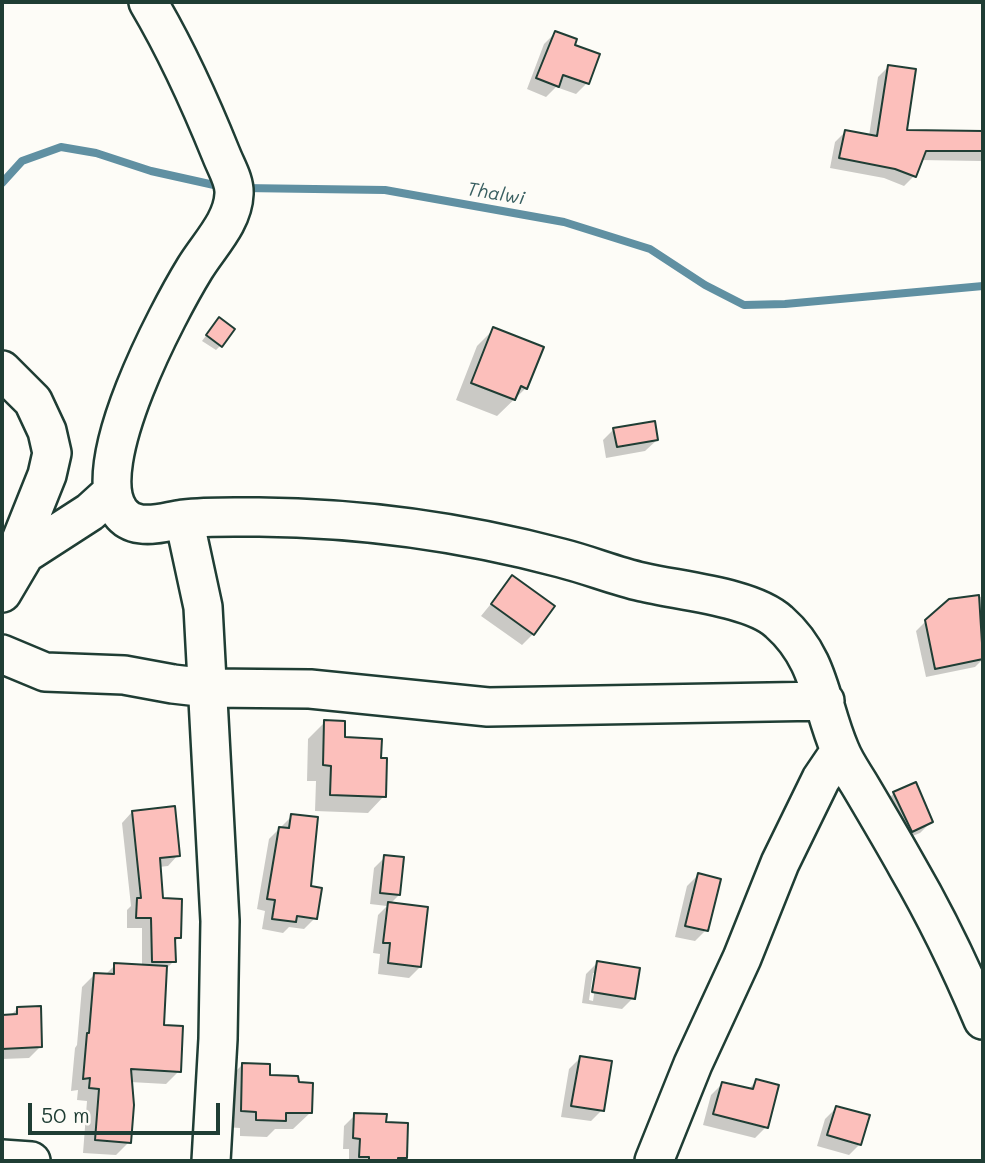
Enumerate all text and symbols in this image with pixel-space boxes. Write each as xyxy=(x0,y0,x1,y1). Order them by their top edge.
water label: Thalwi xyxy=(465,178,527,210)
scale bar xyxy=(32,1090,224,1134)
text: 50 m xyxy=(41,1101,90,1128)

